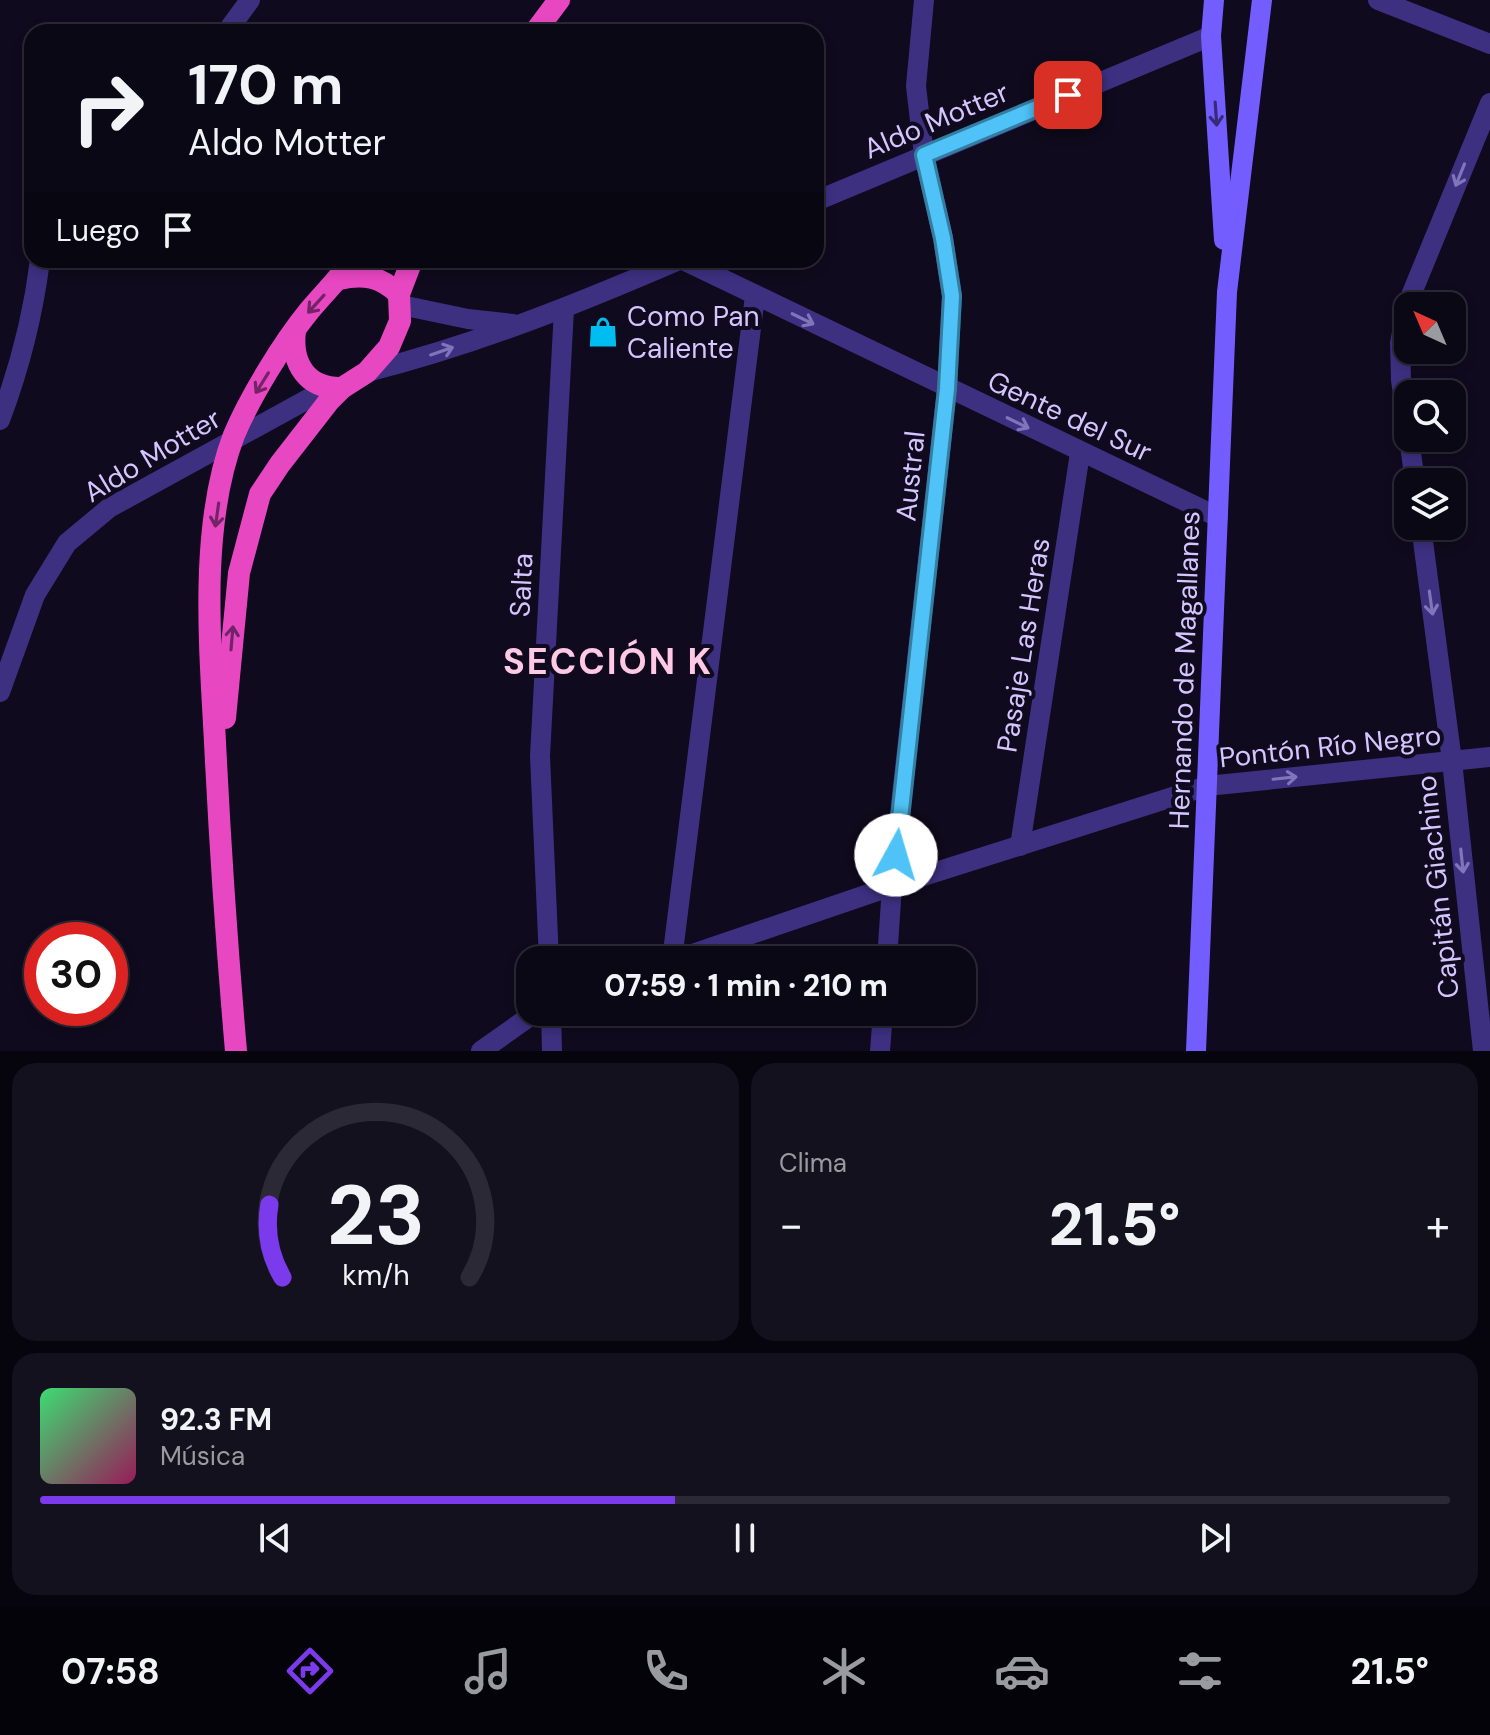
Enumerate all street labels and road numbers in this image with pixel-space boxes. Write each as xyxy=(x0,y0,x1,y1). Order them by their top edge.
street label: Aldo Motter xyxy=(858,73,1014,168)
street label: Gente del Sur xyxy=(982,362,1158,471)
street label: Aldo Motter xyxy=(77,400,228,511)
street label: Austral xyxy=(887,429,934,523)
street label: Hernando de Magallanes xyxy=(1160,510,1209,830)
street label: Pasaje Las Heras xyxy=(988,535,1059,755)
street label: Salta xyxy=(501,552,542,618)
street label: Pontón Río Negro xyxy=(1217,716,1443,777)
street label: Capitán Giachino xyxy=(1407,774,1468,1000)

